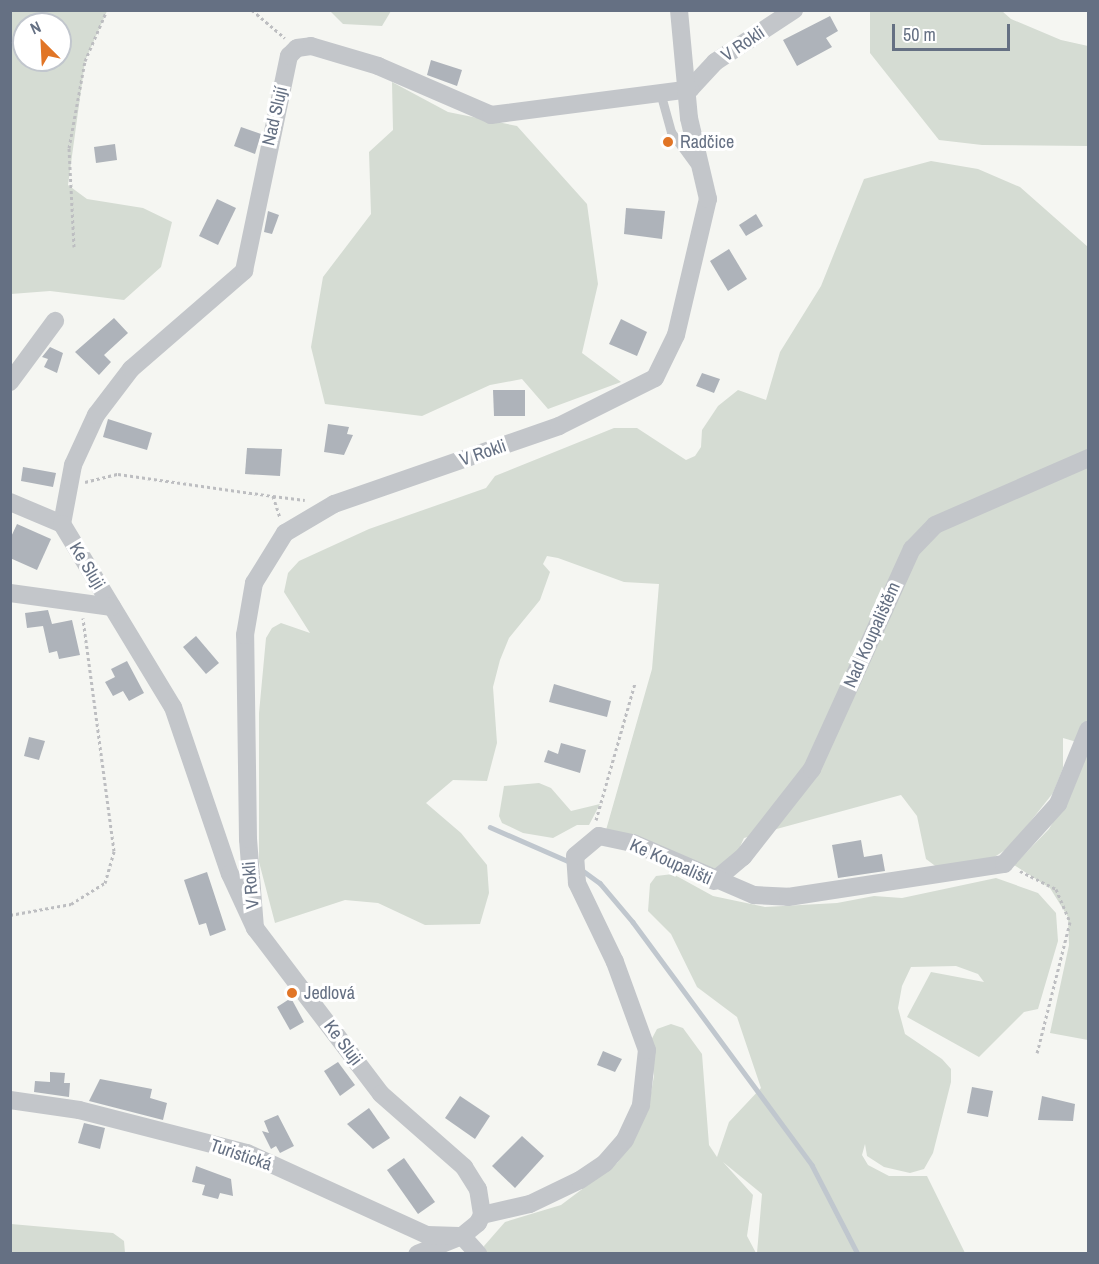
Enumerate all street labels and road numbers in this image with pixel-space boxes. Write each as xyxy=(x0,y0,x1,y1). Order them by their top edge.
street label: V Rokli xyxy=(717,22,769,66)
street label: Nad Slují xyxy=(258,84,292,148)
street label: V Rokli xyxy=(457,435,509,471)
street label: Ke Sluji xyxy=(65,539,109,593)
street label: Nad Koupalištěm xyxy=(839,579,905,691)
street label: Ke Koupališti xyxy=(627,834,715,890)
street label: V Rokli xyxy=(238,860,264,910)
street label: Ke Sluji xyxy=(319,1016,367,1070)
street label: Turistická xyxy=(207,1134,275,1176)

